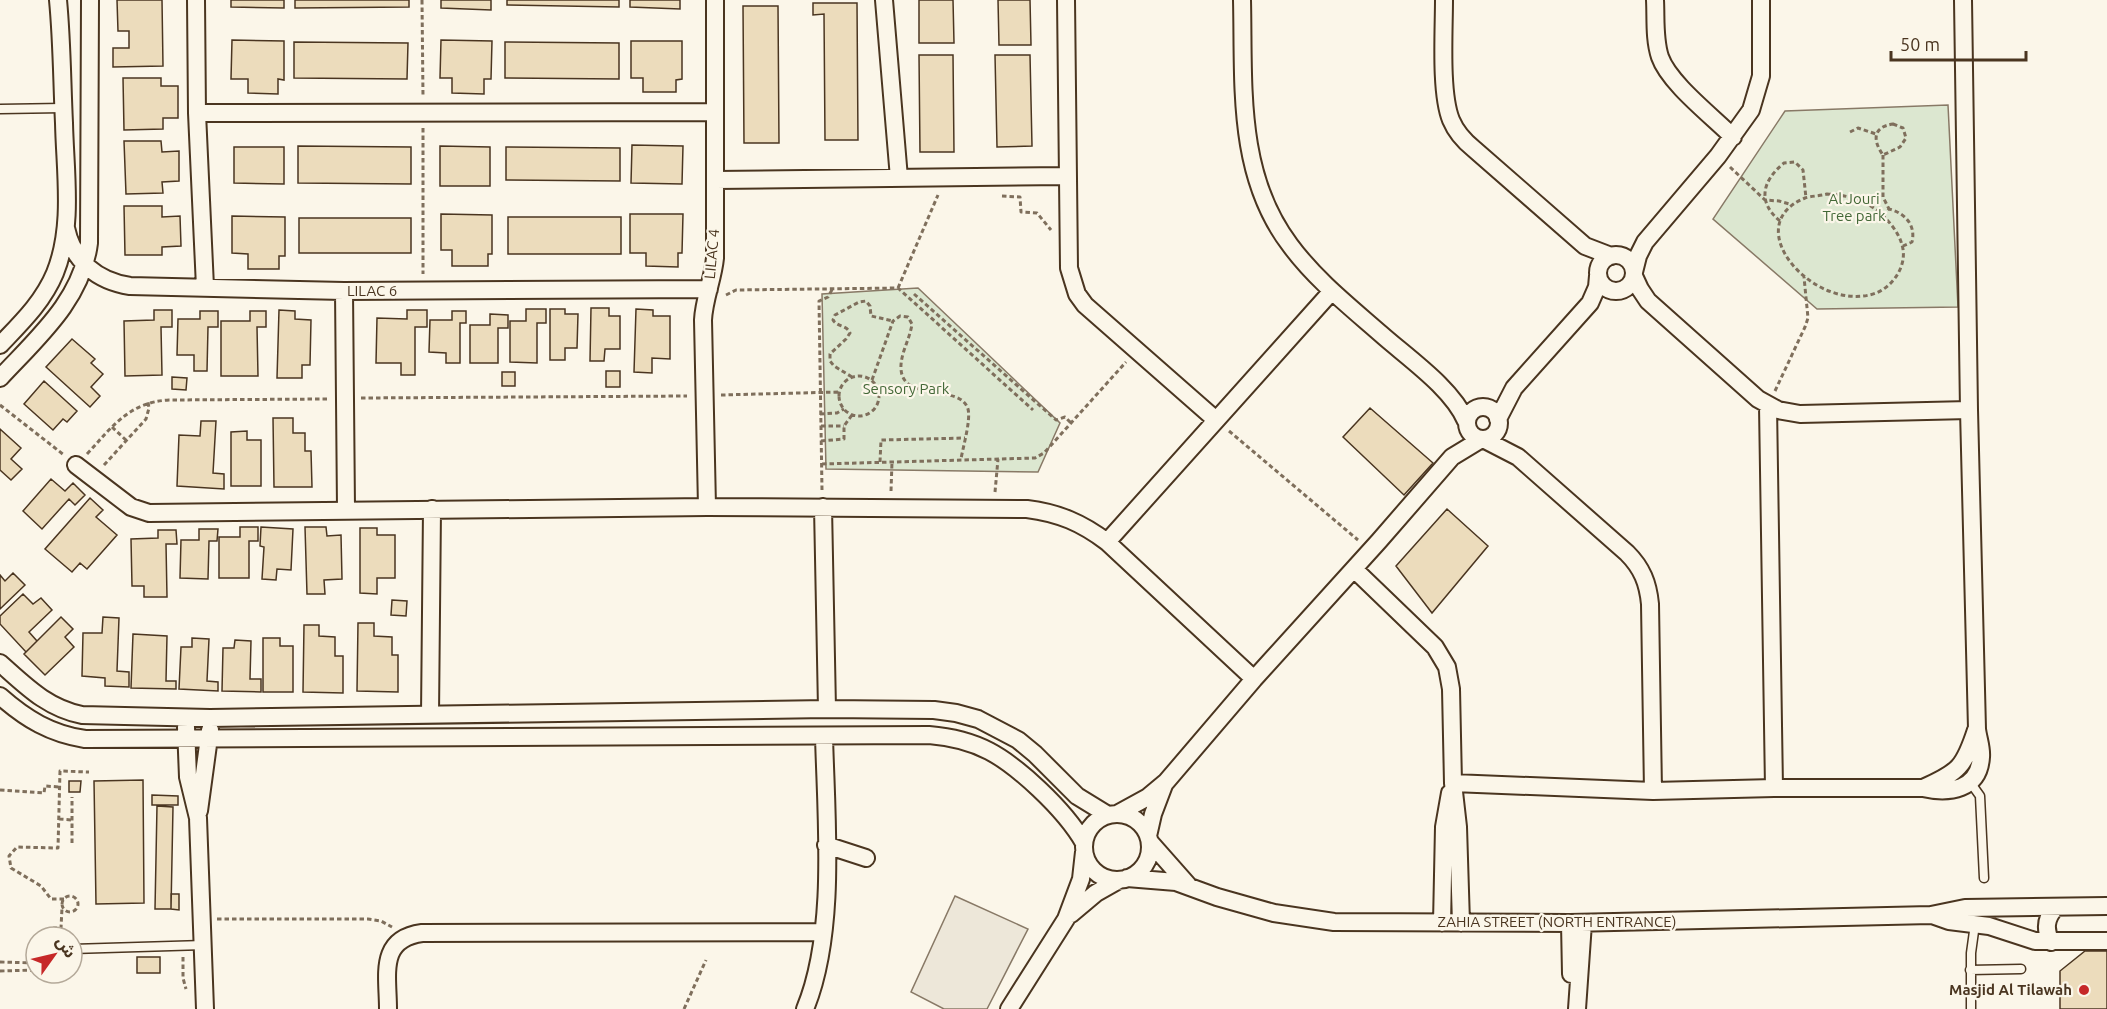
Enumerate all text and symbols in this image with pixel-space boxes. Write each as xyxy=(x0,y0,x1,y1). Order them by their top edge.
scale bar xyxy=(1891,24,2026,62)
text: 50 m xyxy=(1900,34,1940,54)
park label: Al Jouri Tree park xyxy=(1822,190,1886,224)
street label: LILAC 4 xyxy=(701,228,722,280)
street label: LILAC 6 xyxy=(347,282,397,299)
park label: Sensory Park xyxy=(863,380,950,397)
street label: ZAHIA STREET (NORTH ENTRANCE) xyxy=(1438,913,1676,930)
north arrow xyxy=(24,925,84,985)
text: ش xyxy=(52,932,80,961)
place label: Masjid Al Tilawah xyxy=(1949,981,2072,998)
marker: Masjid Al Tilawah xyxy=(2077,983,2091,997)

